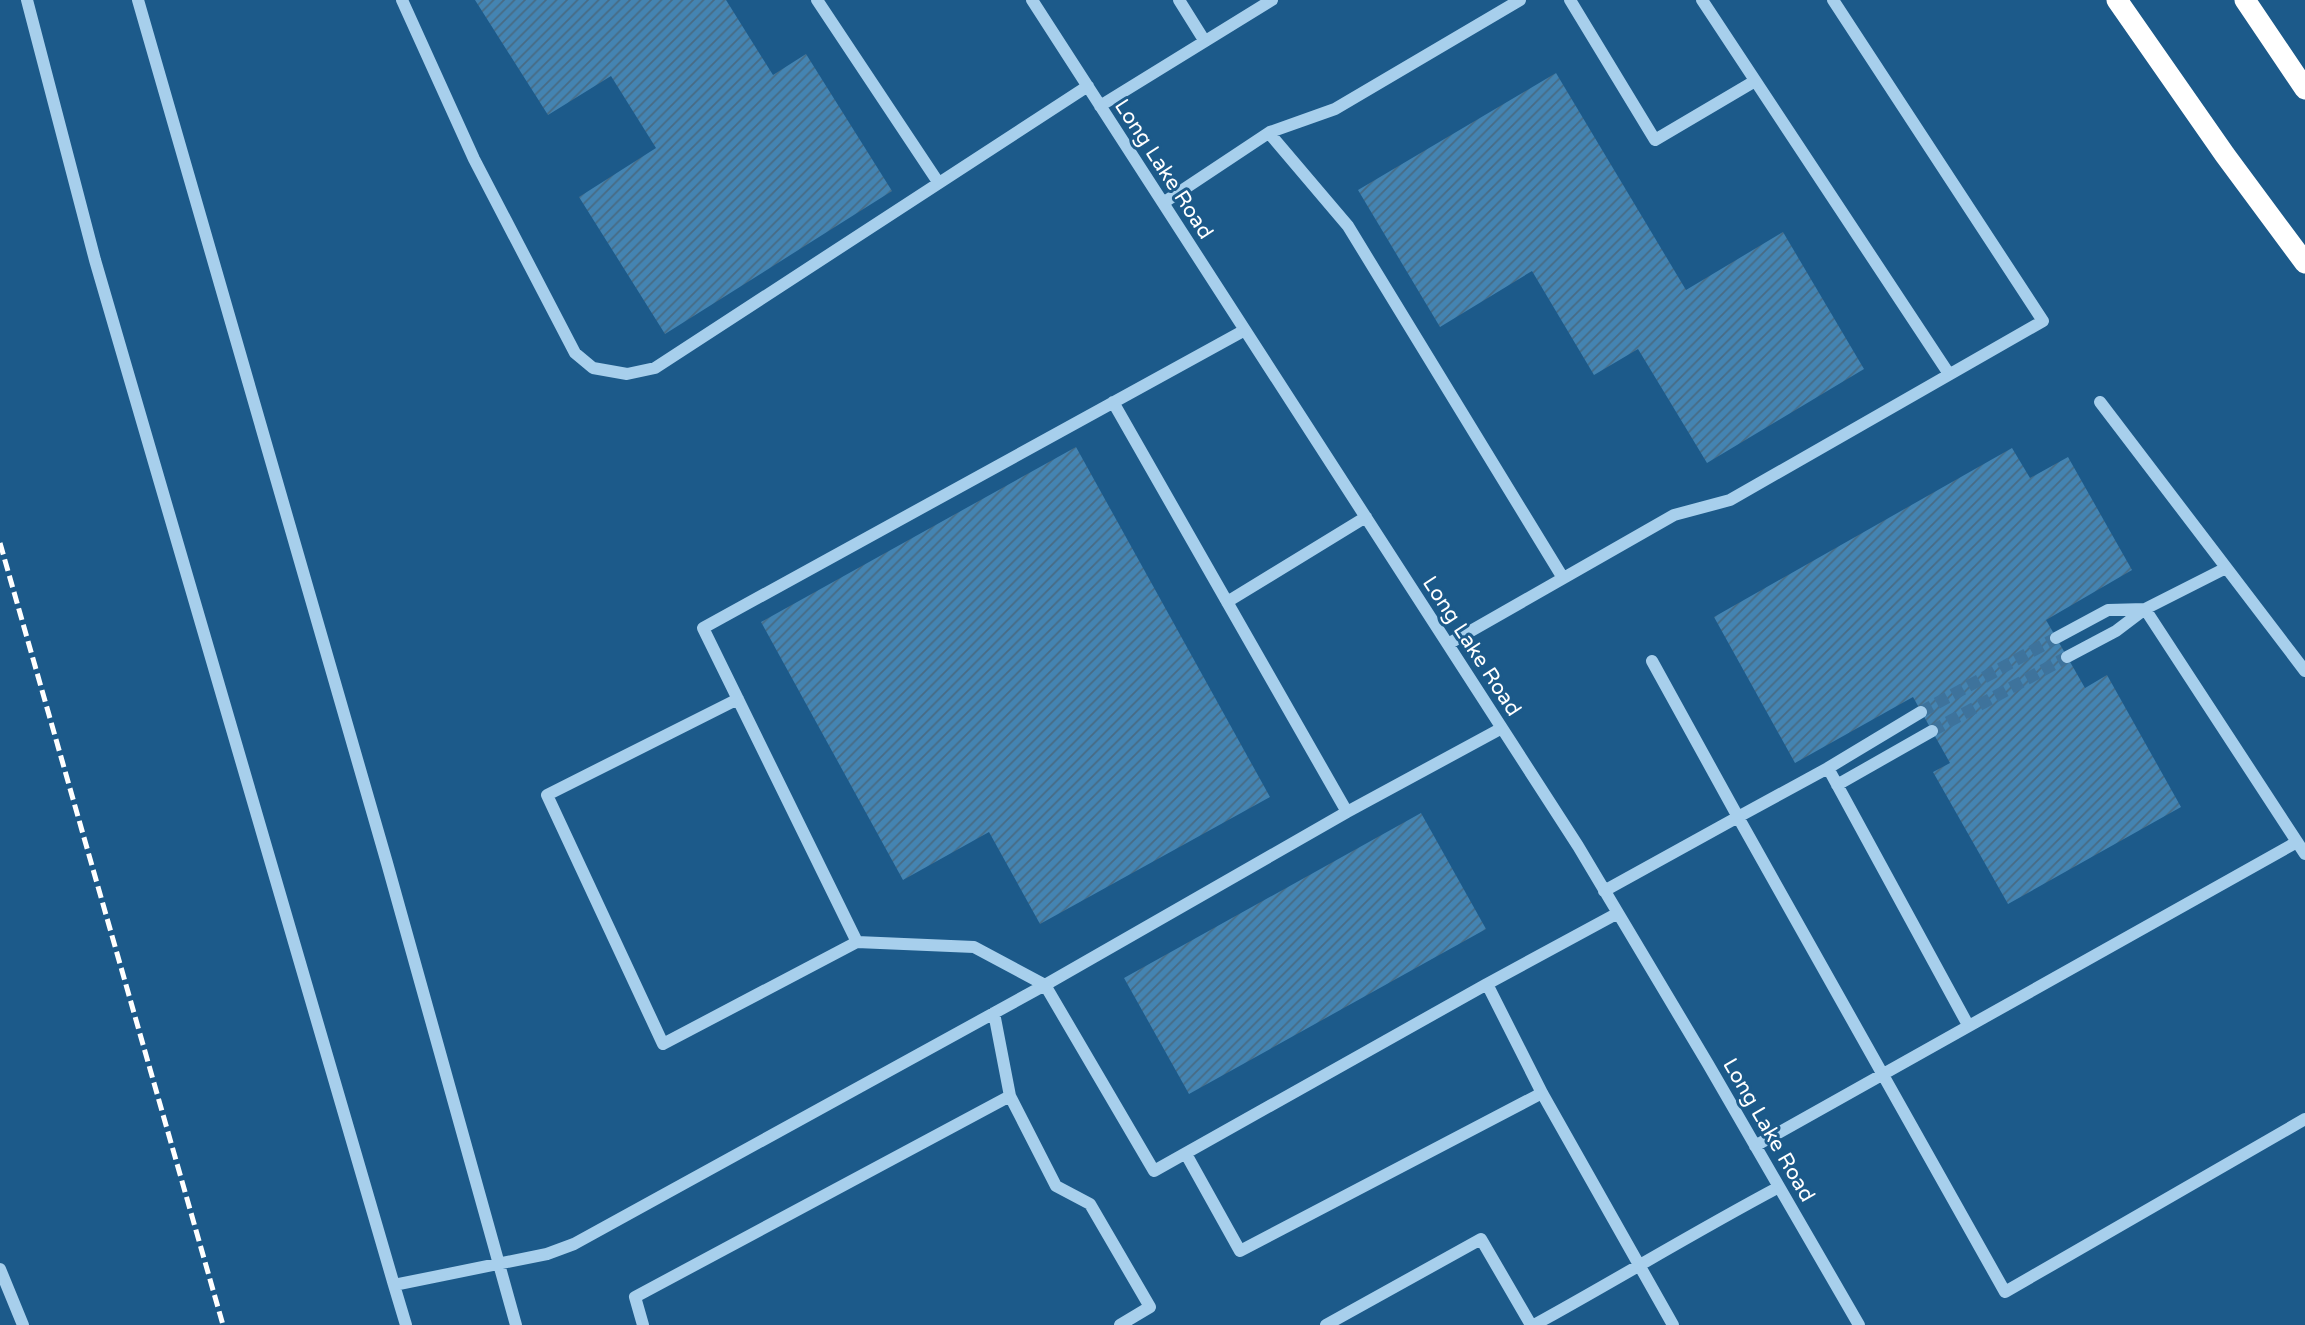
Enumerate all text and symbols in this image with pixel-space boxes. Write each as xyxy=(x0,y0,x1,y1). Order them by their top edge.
street label: Long Lake Road xyxy=(1109,95,1218,244)
street label: Long Lake Road xyxy=(1417,572,1526,721)
street label: Long Lake Road xyxy=(1717,1054,1820,1206)

